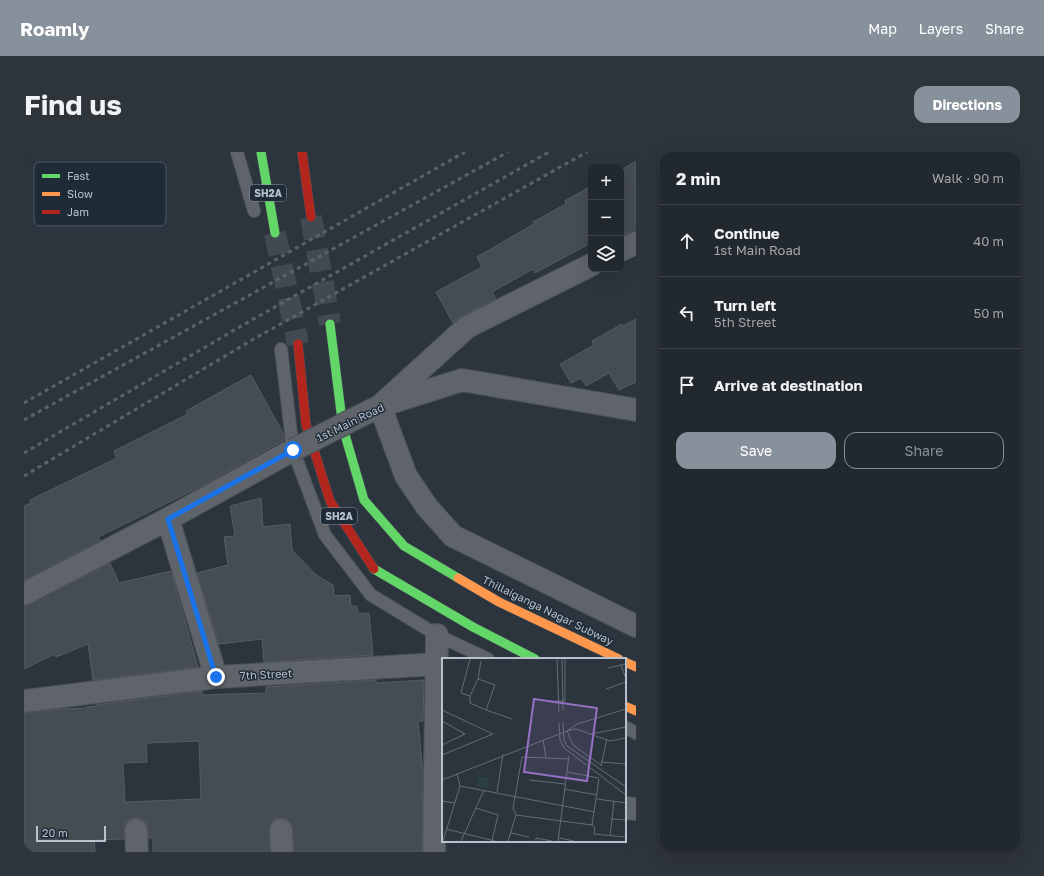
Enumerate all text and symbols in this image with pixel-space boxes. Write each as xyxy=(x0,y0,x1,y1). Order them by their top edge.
text: Roamly xyxy=(20,17,89,40)
text: Map xyxy=(868,20,897,37)
text: Layers xyxy=(919,20,963,37)
text: Share xyxy=(985,20,1024,37)
button: Directions xyxy=(914,86,1020,123)
text: Find us xyxy=(24,88,122,121)
legend xyxy=(34,162,166,226)
map controls xyxy=(588,164,624,272)
button: + xyxy=(588,164,624,200)
text: 2 min xyxy=(676,168,720,189)
text: Fast xyxy=(67,169,90,182)
text: Walk · 90 m xyxy=(932,170,1004,186)
road number: SH2A xyxy=(250,185,286,201)
text: Slow xyxy=(67,187,93,200)
button: − xyxy=(588,200,624,236)
text: Jam xyxy=(67,205,89,218)
text: Continue xyxy=(714,224,780,242)
icon: ahead xyxy=(676,230,698,252)
text: 40 m xyxy=(973,233,1004,249)
button: layers xyxy=(588,236,624,272)
text: 1st Main Road xyxy=(714,242,801,258)
text: Turn left xyxy=(714,296,776,314)
icon: left xyxy=(676,302,698,324)
text: 50 m xyxy=(974,305,1004,321)
text: 5th Street xyxy=(714,314,776,330)
icon: arrive xyxy=(676,374,698,396)
text: Arrive at destination xyxy=(714,376,863,394)
street label: 1st Main Road xyxy=(314,400,386,444)
button: Save xyxy=(676,432,836,469)
button: Share xyxy=(844,432,1004,469)
route start xyxy=(284,441,302,459)
road number: SH2A xyxy=(321,508,357,524)
street label: Thillaiganga Nagar Subway xyxy=(480,573,616,647)
inset map xyxy=(442,658,626,842)
street label: 7th Street xyxy=(240,666,292,682)
route end xyxy=(207,668,225,686)
scale bar xyxy=(36,824,106,843)
text: 20 m xyxy=(42,826,68,839)

